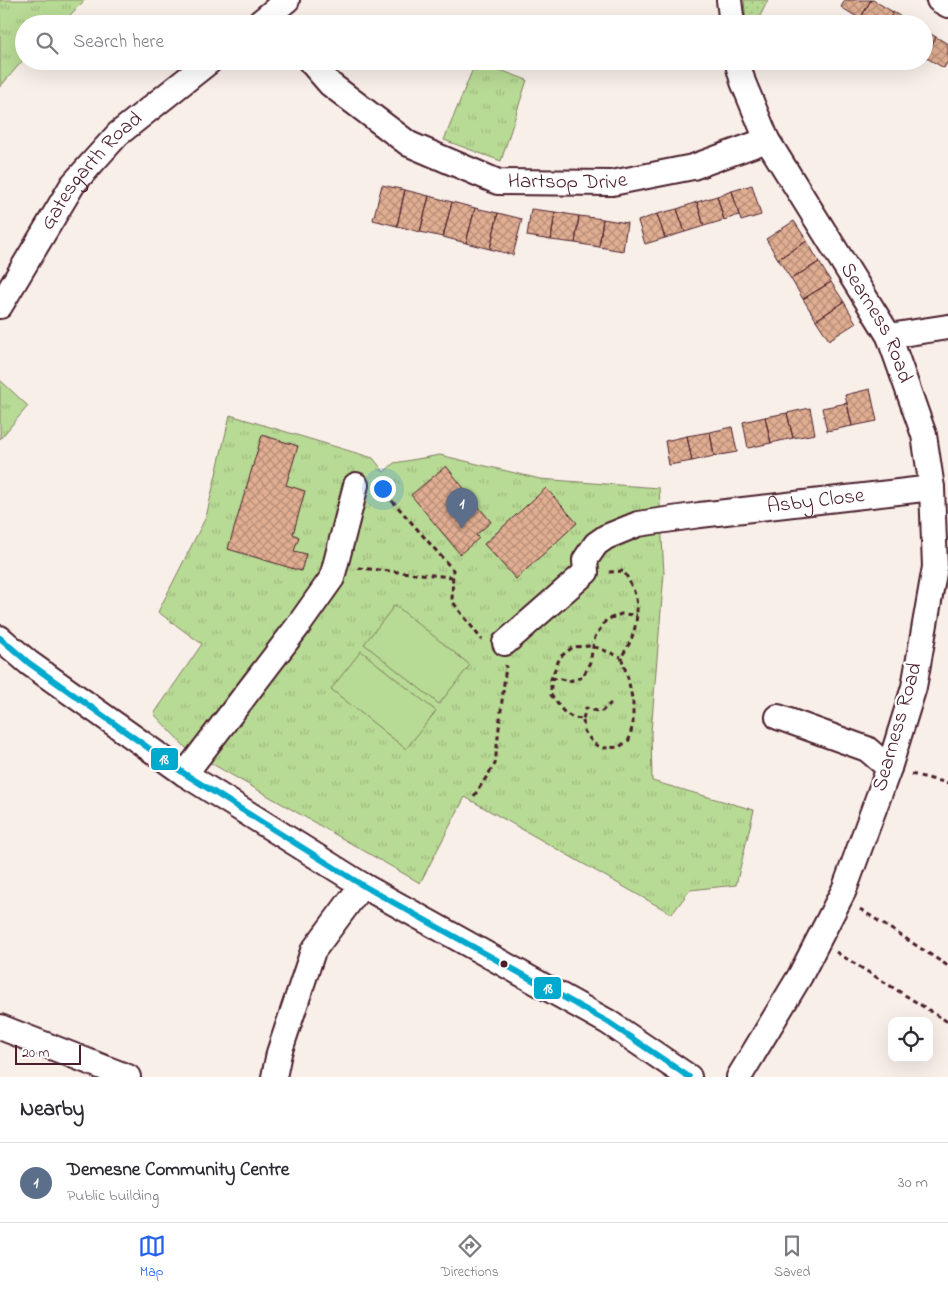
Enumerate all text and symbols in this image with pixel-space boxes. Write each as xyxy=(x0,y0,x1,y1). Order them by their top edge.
search box xyxy=(15,15,933,70)
icon: search xyxy=(33,29,61,57)
text: Search here xyxy=(73,29,164,56)
street label: Gatesgarth Road xyxy=(34,105,149,236)
street label: Hartsop Drive xyxy=(508,165,630,198)
street label: Searness Road xyxy=(832,257,920,387)
your location xyxy=(370,476,396,502)
street label: Asby Close xyxy=(765,481,867,522)
pin: 1 xyxy=(446,488,478,529)
street label: Searness Road xyxy=(865,659,931,795)
line badge: 18 xyxy=(150,747,179,771)
text: 18 xyxy=(159,750,170,771)
unlabelled marker xyxy=(499,959,509,969)
line badge: 18 xyxy=(533,976,562,1000)
text: 18 xyxy=(543,979,554,1000)
map controls xyxy=(888,1017,933,1062)
button: locate xyxy=(888,1017,933,1062)
scale bar xyxy=(15,1042,81,1065)
text: 20 m xyxy=(22,1043,49,1064)
text: Nearby xyxy=(20,1095,84,1125)
text: Demesne Community Centre xyxy=(67,1157,289,1184)
text: 1 xyxy=(33,1171,39,1195)
text: 30 m xyxy=(898,1171,928,1195)
text: Public building xyxy=(67,1184,159,1208)
tab: Map xyxy=(138,1232,166,1283)
tab: Directions xyxy=(441,1232,499,1283)
tab: Saved xyxy=(774,1232,810,1283)

